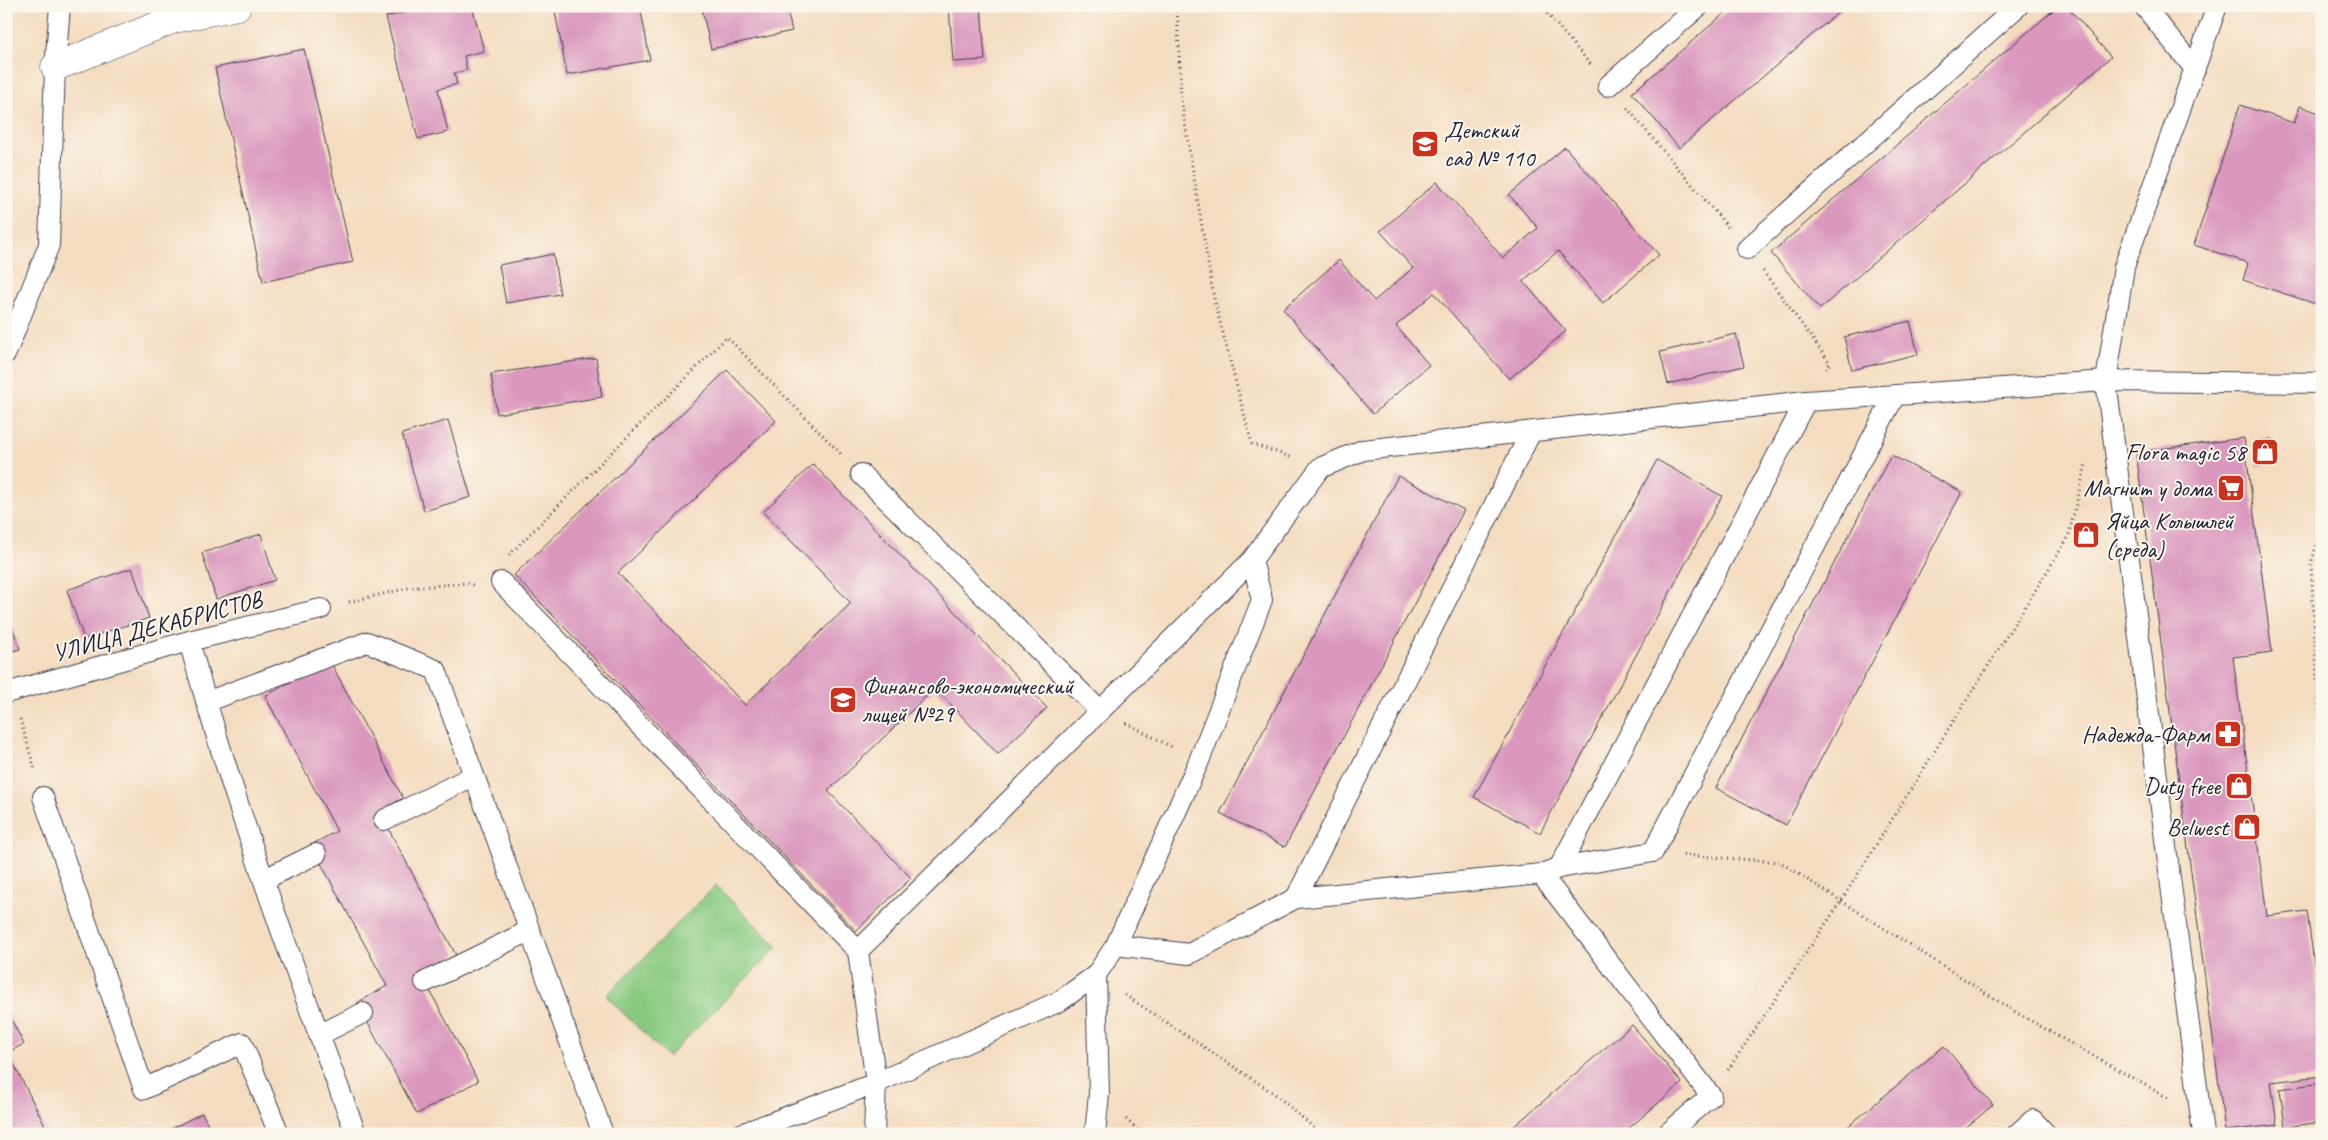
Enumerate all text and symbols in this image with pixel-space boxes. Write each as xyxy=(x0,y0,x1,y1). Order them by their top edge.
place label: Детский сад № 110 xyxy=(1444,115,1537,173)
school or university icon: Детский сад № 110 xyxy=(1410,129,1440,159)
place label: Flora magic 58 xyxy=(2126,437,2248,467)
shop icon: Flora magic 58 xyxy=(2250,437,2280,467)
place label: Магнит у дома xyxy=(2083,473,2213,503)
supermarket icon: Магнит у дома xyxy=(2216,473,2246,503)
place label: Яйца Колышлей (среда) xyxy=(2105,506,2235,564)
shop icon: Яйца Колышлей (среда) xyxy=(2071,520,2101,550)
street label: УЛИЦА ДЕКАБРИСТОВ xyxy=(49,583,267,668)
place label: Финансово-экономический лицей №29 xyxy=(862,671,1075,729)
school or university icon: Финансово-экономический лицей №29 xyxy=(828,685,858,715)
place label: Надежда-Фарм xyxy=(2082,719,2211,749)
pharmacy icon: Надежда-Фарм xyxy=(2213,719,2243,749)
place label: Duty free xyxy=(2144,771,2222,801)
shop icon: Duty free xyxy=(2224,771,2254,801)
place label: Belwest xyxy=(2167,812,2230,842)
shop icon: Belwest xyxy=(2232,812,2262,842)

